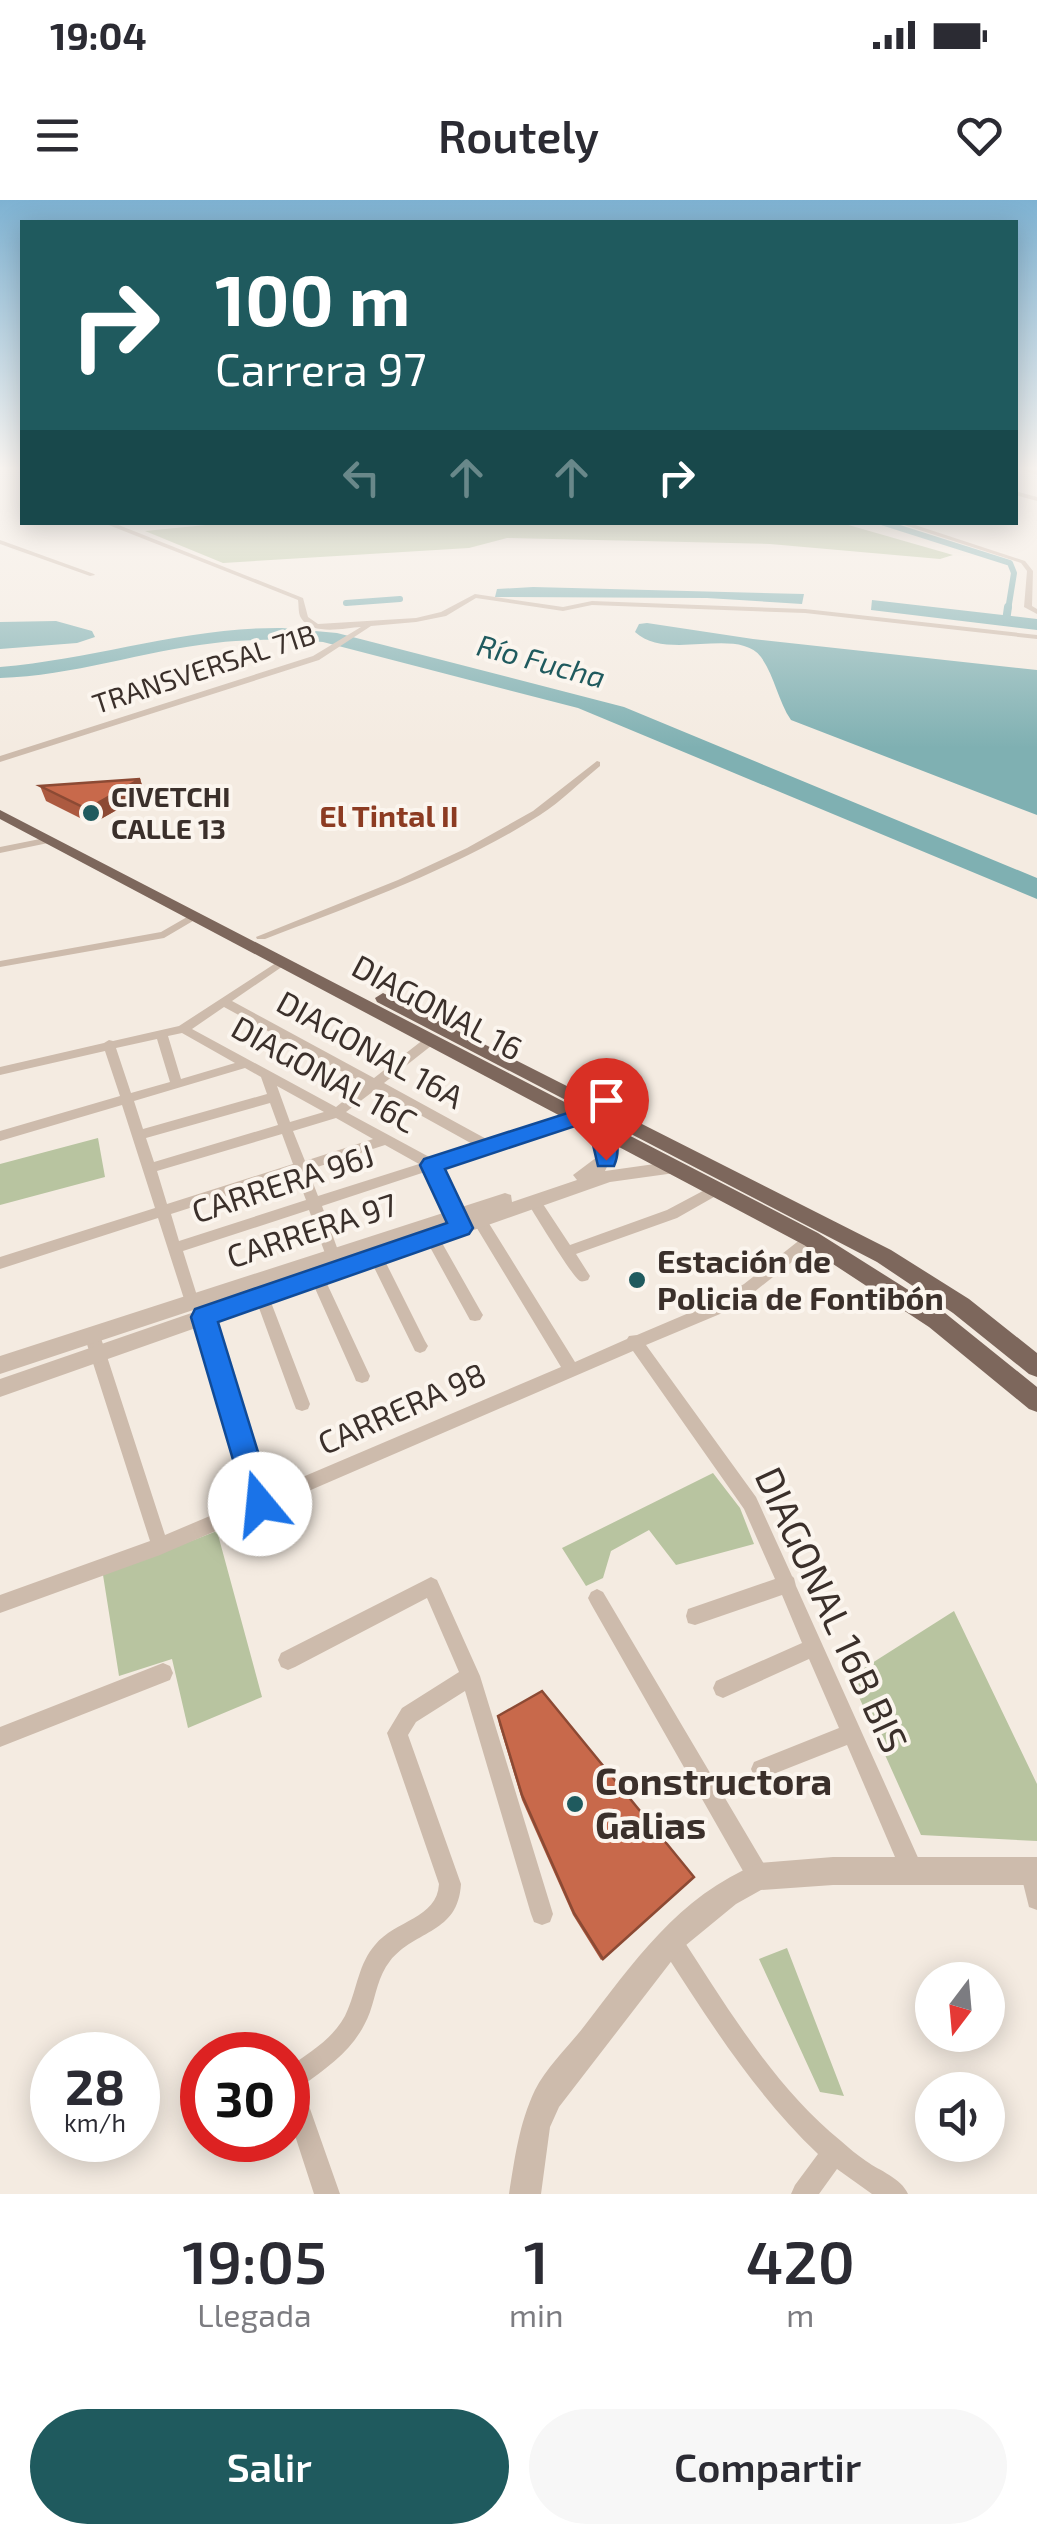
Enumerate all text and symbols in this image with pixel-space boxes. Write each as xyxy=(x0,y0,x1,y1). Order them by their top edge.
text: 19:04 xyxy=(50,12,147,58)
icon: menu xyxy=(30,108,85,163)
text: Routely xyxy=(438,108,599,162)
icon: heart xyxy=(952,108,1007,163)
text: 100 m xyxy=(215,256,410,340)
icon: right xyxy=(50,260,180,390)
text: Carrera 97 xyxy=(215,341,427,395)
icon: left xyxy=(334,450,389,505)
icon: ahead xyxy=(439,450,494,505)
icon: ahead xyxy=(544,450,599,505)
icon: right xyxy=(649,450,704,505)
street label: TRANSVERSAL 71B xyxy=(88,616,319,720)
water label: Río Fucha xyxy=(473,626,610,694)
place label: CIVETCHI CALLE 13 xyxy=(111,779,230,845)
district label: El Tintal II xyxy=(319,797,459,833)
marker: CIVETCHI CALLE 13 xyxy=(80,802,102,824)
street label: DIAGONAL 16 xyxy=(346,946,530,1067)
street label: DIAGONAL 16A xyxy=(271,981,471,1115)
street label: DIAGONAL 16C xyxy=(226,1007,424,1140)
pin xyxy=(564,1058,649,1161)
icon: arrive xyxy=(579,1073,634,1128)
street label: CARRERA 96J xyxy=(187,1135,378,1229)
street label: CARRERA 97 xyxy=(222,1184,401,1274)
place label: Estación de Policia de Fontibón xyxy=(657,1241,944,1316)
marker: Estación de Policia de Fontibón xyxy=(626,1269,648,1291)
street label: CARRERA 98 xyxy=(312,1353,491,1461)
position arrow xyxy=(208,1452,312,1556)
street label: DIAGONAL 16B BIS xyxy=(747,1459,919,1759)
place label: Constructora Galias xyxy=(595,1757,832,1847)
marker: Constructora Galias xyxy=(564,1793,586,1815)
north arrow xyxy=(915,1962,1005,2052)
map controls xyxy=(915,1962,1005,2162)
speed limit sign: 30 xyxy=(180,2032,310,2162)
text: 28 xyxy=(65,2055,125,2115)
button: sound xyxy=(915,2072,1005,2162)
text: km/h xyxy=(64,2107,126,2137)
text: 19:05 xyxy=(182,2224,327,2296)
text: 1 xyxy=(524,2224,549,2296)
text: 420 xyxy=(746,2224,855,2296)
text: Llegada xyxy=(197,2295,312,2333)
text: min xyxy=(509,2295,564,2333)
text: m xyxy=(786,2295,814,2333)
button: Salir xyxy=(30,2409,509,2524)
button: Compartir xyxy=(529,2409,1007,2524)

